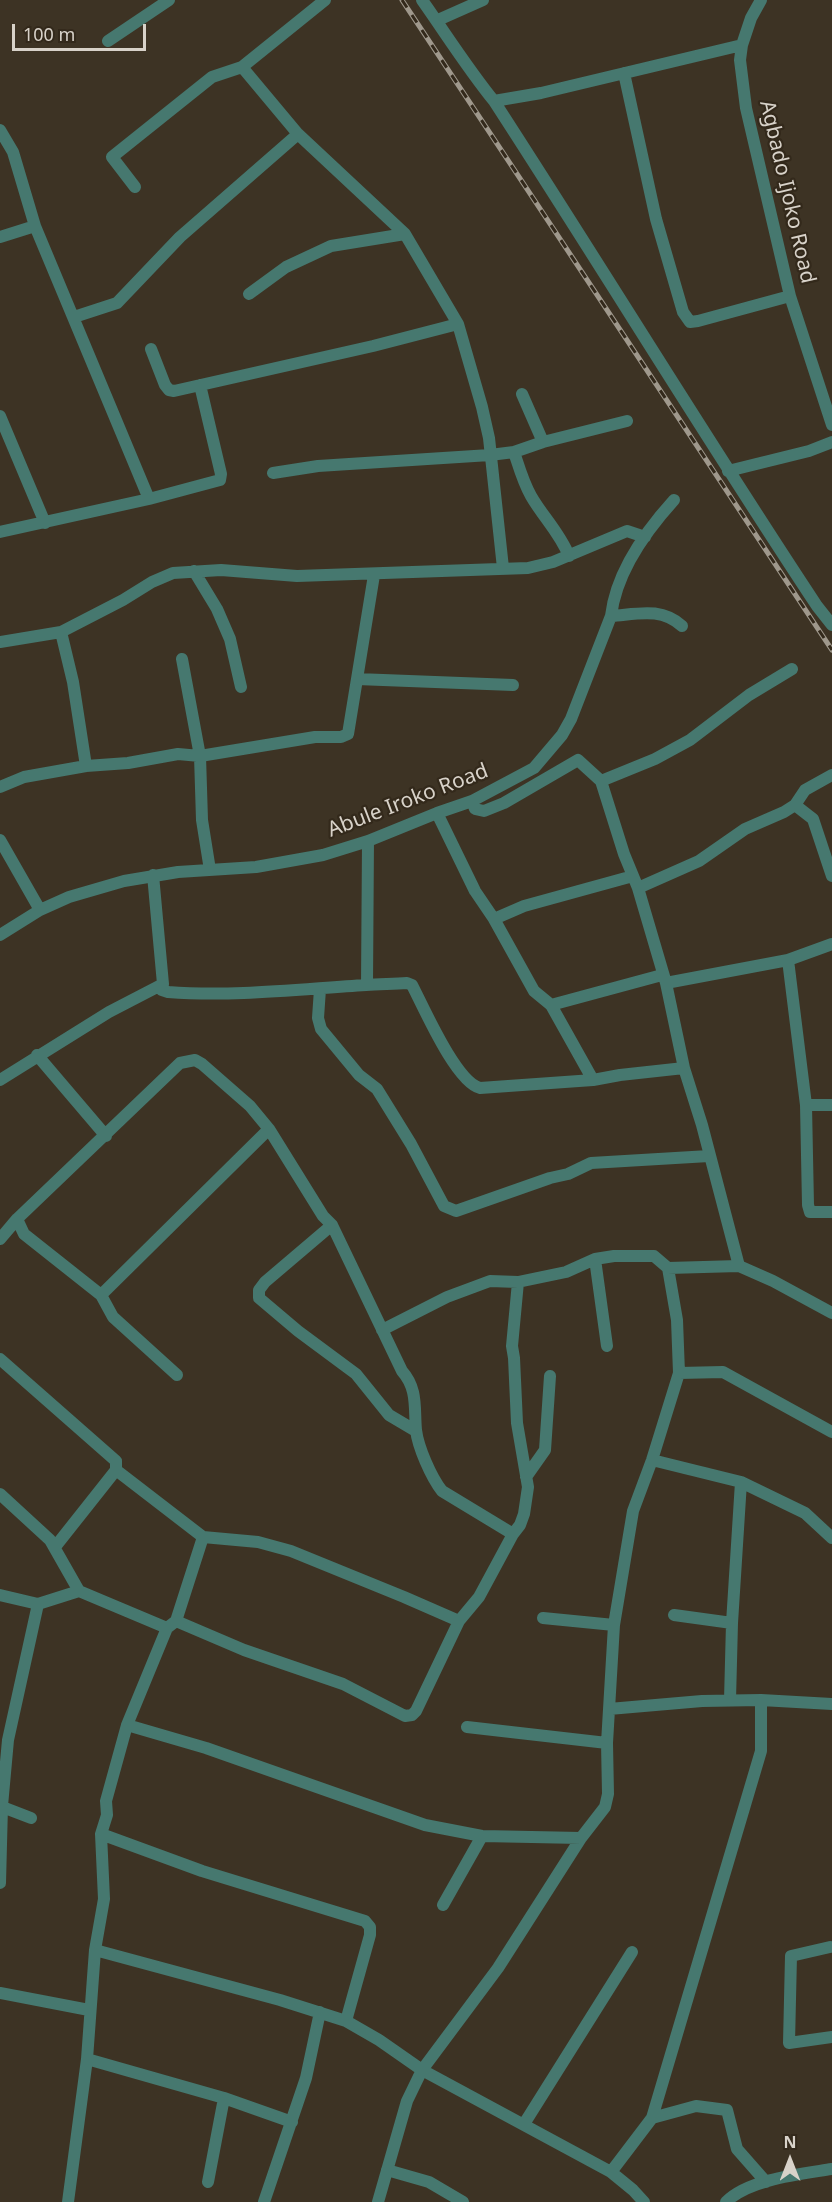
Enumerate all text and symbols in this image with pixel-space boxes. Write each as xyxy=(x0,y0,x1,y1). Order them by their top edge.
scale bar xyxy=(15,12,148,50)
text: 100 m xyxy=(23,22,75,46)
street label: Agbado Ijoko Road xyxy=(754,98,820,286)
street label: Abule Iroko Road xyxy=(324,759,492,843)
north arrow xyxy=(760,2130,820,2190)
text: N xyxy=(783,2131,797,2153)

